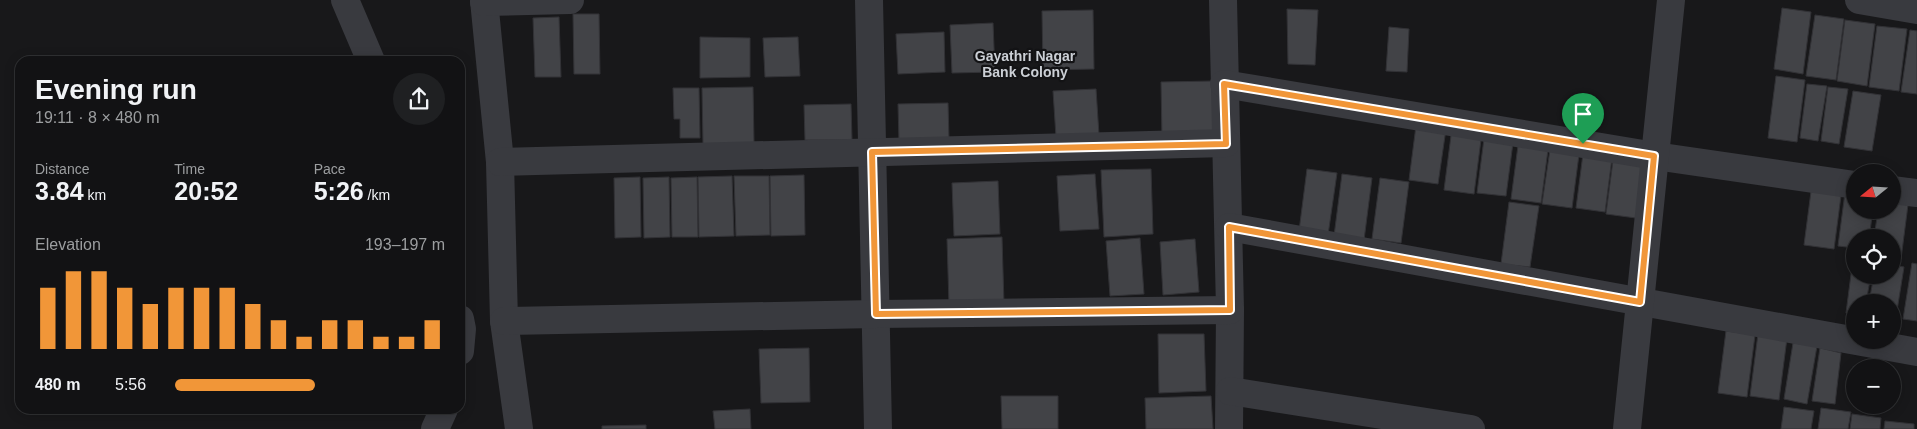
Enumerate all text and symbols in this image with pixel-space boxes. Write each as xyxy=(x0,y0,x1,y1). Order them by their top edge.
district label: Gayathri Nagar Bank Colony xyxy=(975,48,1076,80)
button: share xyxy=(393,73,445,125)
text: Evening run xyxy=(35,74,197,105)
pin xyxy=(1562,93,1604,144)
icon: arrive xyxy=(1569,100,1597,128)
text: 19:11 · 8 × 480 m xyxy=(35,109,160,126)
text: Distance xyxy=(35,161,89,177)
text: Time xyxy=(174,161,205,177)
text: Pace xyxy=(314,161,346,177)
north arrow xyxy=(1846,164,1901,219)
map controls xyxy=(1846,164,1901,414)
text: 3.84 xyxy=(35,177,84,205)
text: 20:52 xyxy=(174,177,238,205)
text: 5:26 xyxy=(314,177,364,205)
text: km xyxy=(84,187,106,203)
text: /km xyxy=(364,187,390,203)
button: locate xyxy=(1846,229,1901,284)
text: Elevation xyxy=(35,236,101,253)
text: 193–197 m xyxy=(365,236,445,253)
button: + xyxy=(1846,294,1901,349)
button: − xyxy=(1846,359,1901,414)
text: 480 m xyxy=(35,376,80,393)
text: 5:56 xyxy=(115,376,146,393)

